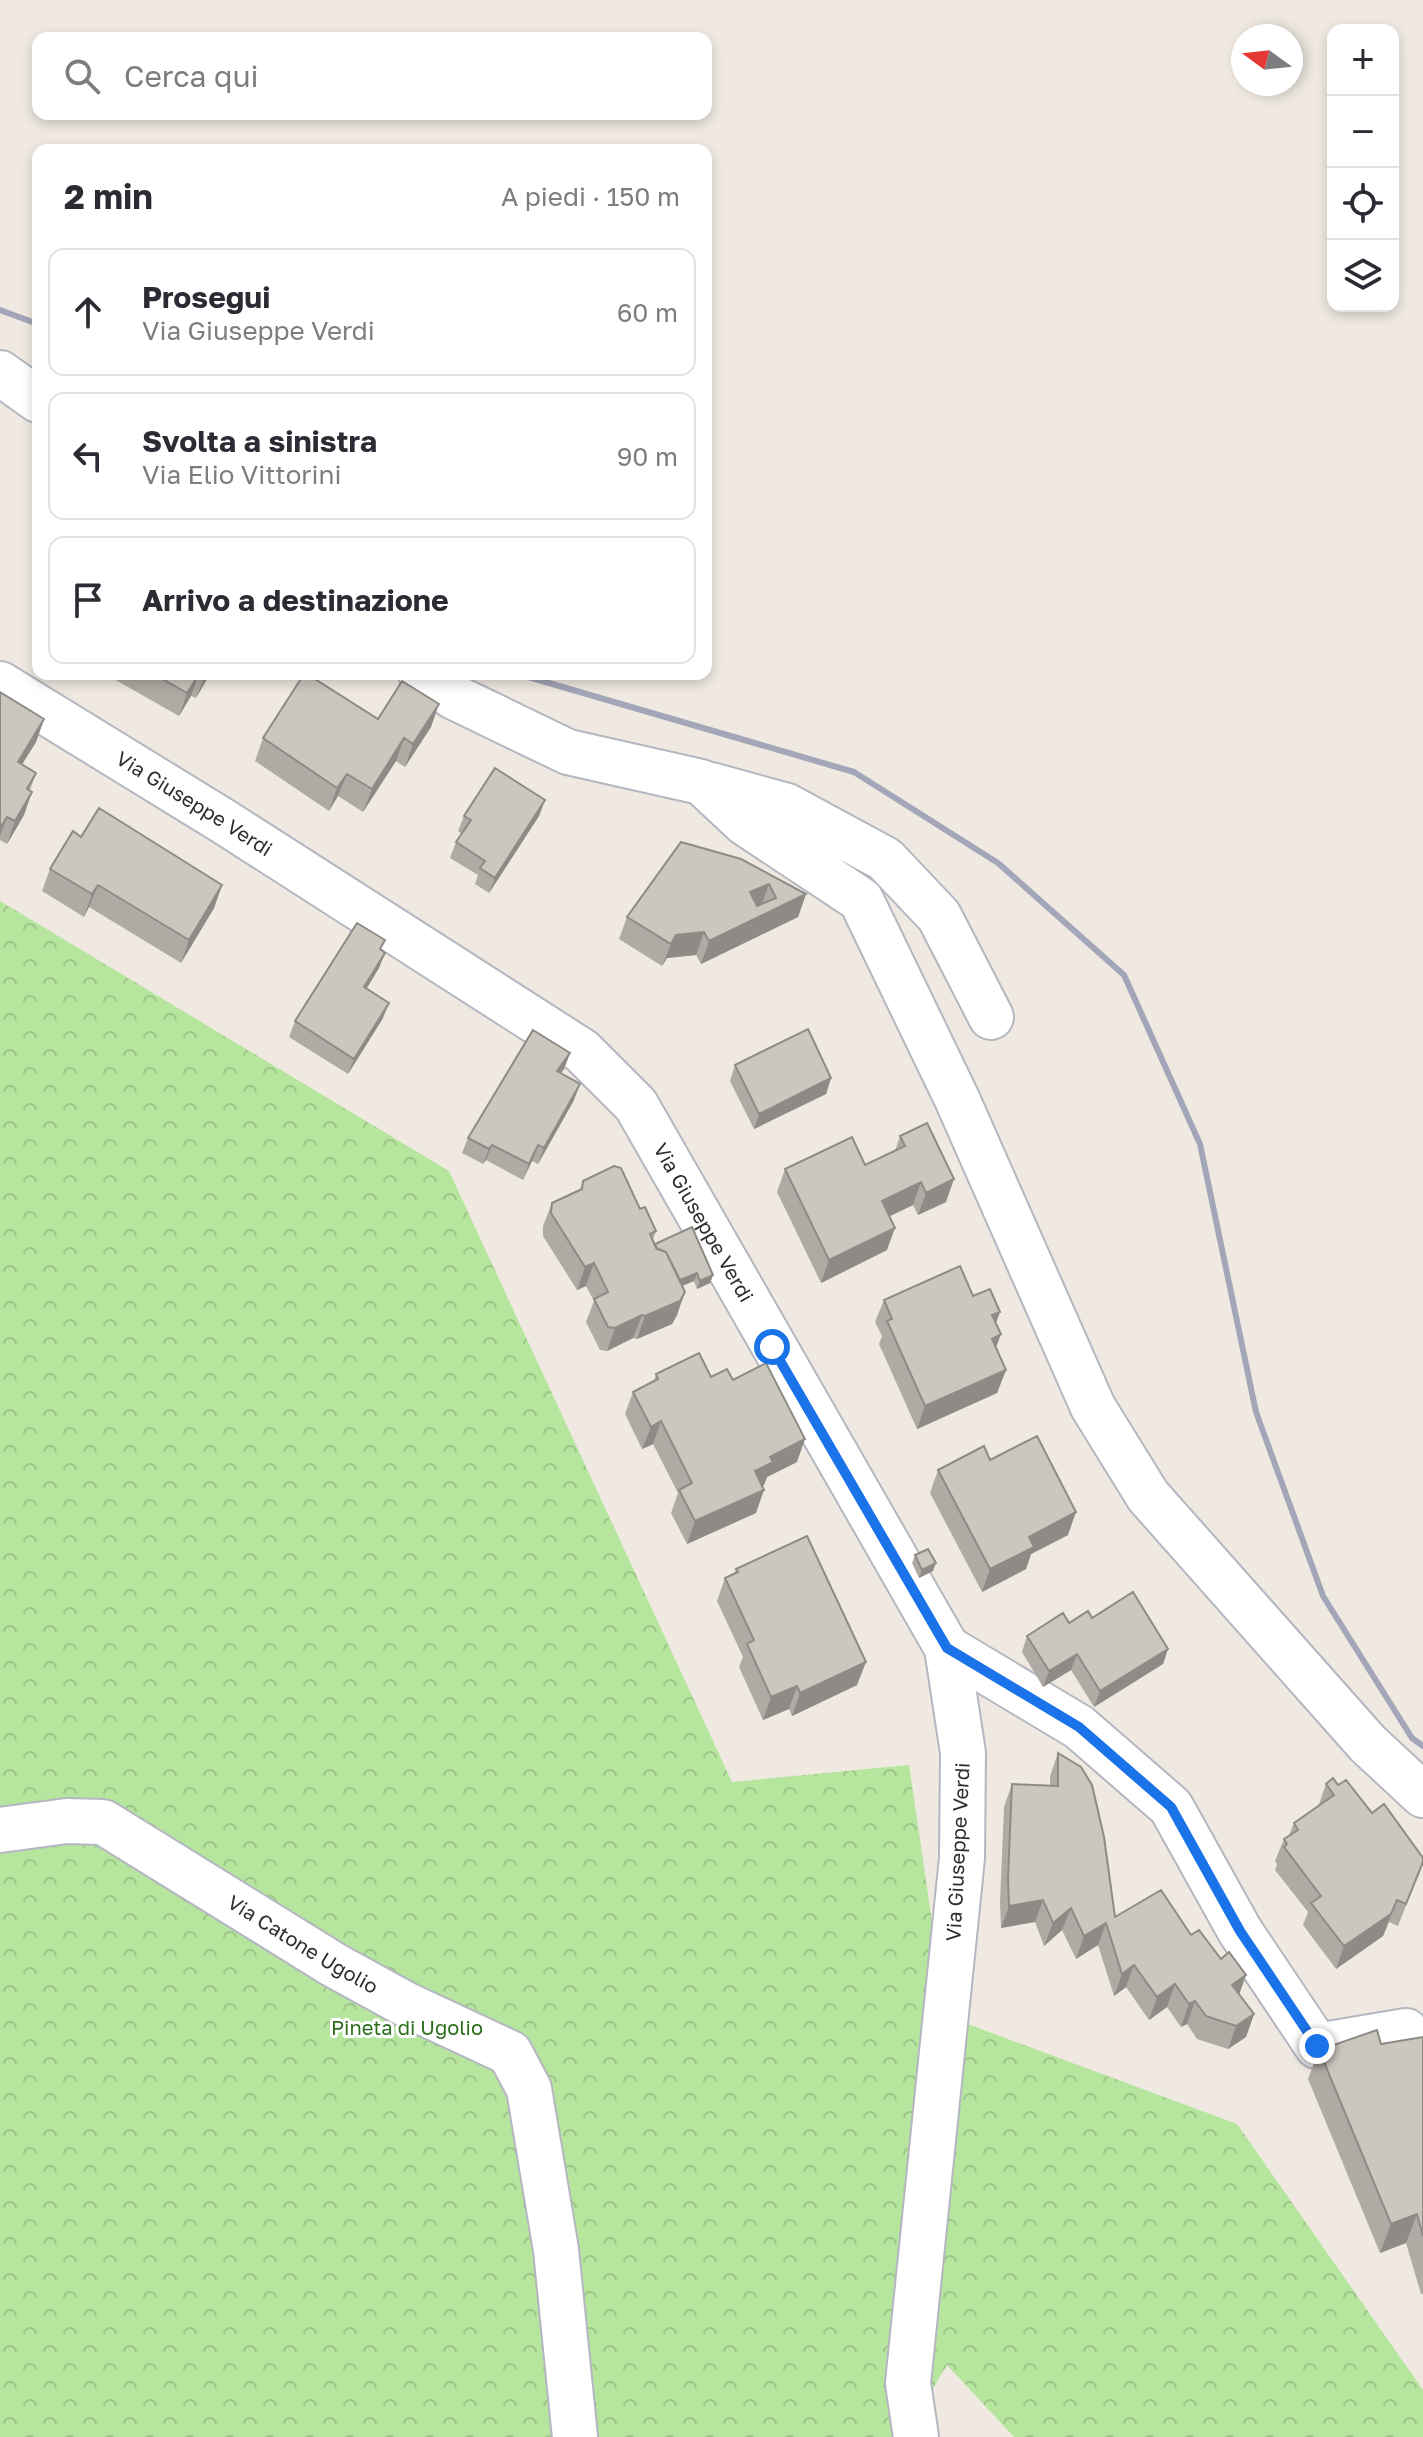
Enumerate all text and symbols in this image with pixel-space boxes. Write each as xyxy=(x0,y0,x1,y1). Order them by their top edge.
north arrow xyxy=(1231,24,1303,96)
map controls xyxy=(1327,24,1399,312)
button: + xyxy=(1327,24,1399,96)
search box xyxy=(32,32,712,120)
icon: search xyxy=(60,54,104,98)
text: Cerca qui xyxy=(124,58,259,94)
button: − xyxy=(1327,96,1399,168)
button: locate xyxy=(1327,168,1399,240)
text: 2 min xyxy=(64,176,153,216)
text: A piedi · 150 m xyxy=(501,181,680,212)
button: layers xyxy=(1327,240,1399,312)
text: Prosegui xyxy=(142,279,270,315)
icon: ahead xyxy=(66,290,110,334)
text: 60 m xyxy=(617,297,678,328)
text: Via Giuseppe Verdi xyxy=(142,315,375,346)
text: Svolta a sinistra xyxy=(142,423,377,459)
icon: left xyxy=(66,434,110,478)
text: 90 m xyxy=(617,441,678,472)
text: Via Elio Vittorini xyxy=(142,459,341,490)
icon: arrive xyxy=(66,578,110,622)
text: Arrivo a destinazione xyxy=(142,582,449,618)
street label: Via Giuseppe Verdi xyxy=(112,745,277,860)
street label: Via Giuseppe Verdi xyxy=(649,1138,759,1306)
route start xyxy=(754,1329,790,1365)
street label: Via Giuseppe Verdi xyxy=(940,1762,974,1942)
street label: Via Catone Ugolio xyxy=(224,1889,383,1998)
park label: Pineta di Ugolio xyxy=(331,2015,483,2039)
route end xyxy=(1299,2028,1335,2064)

